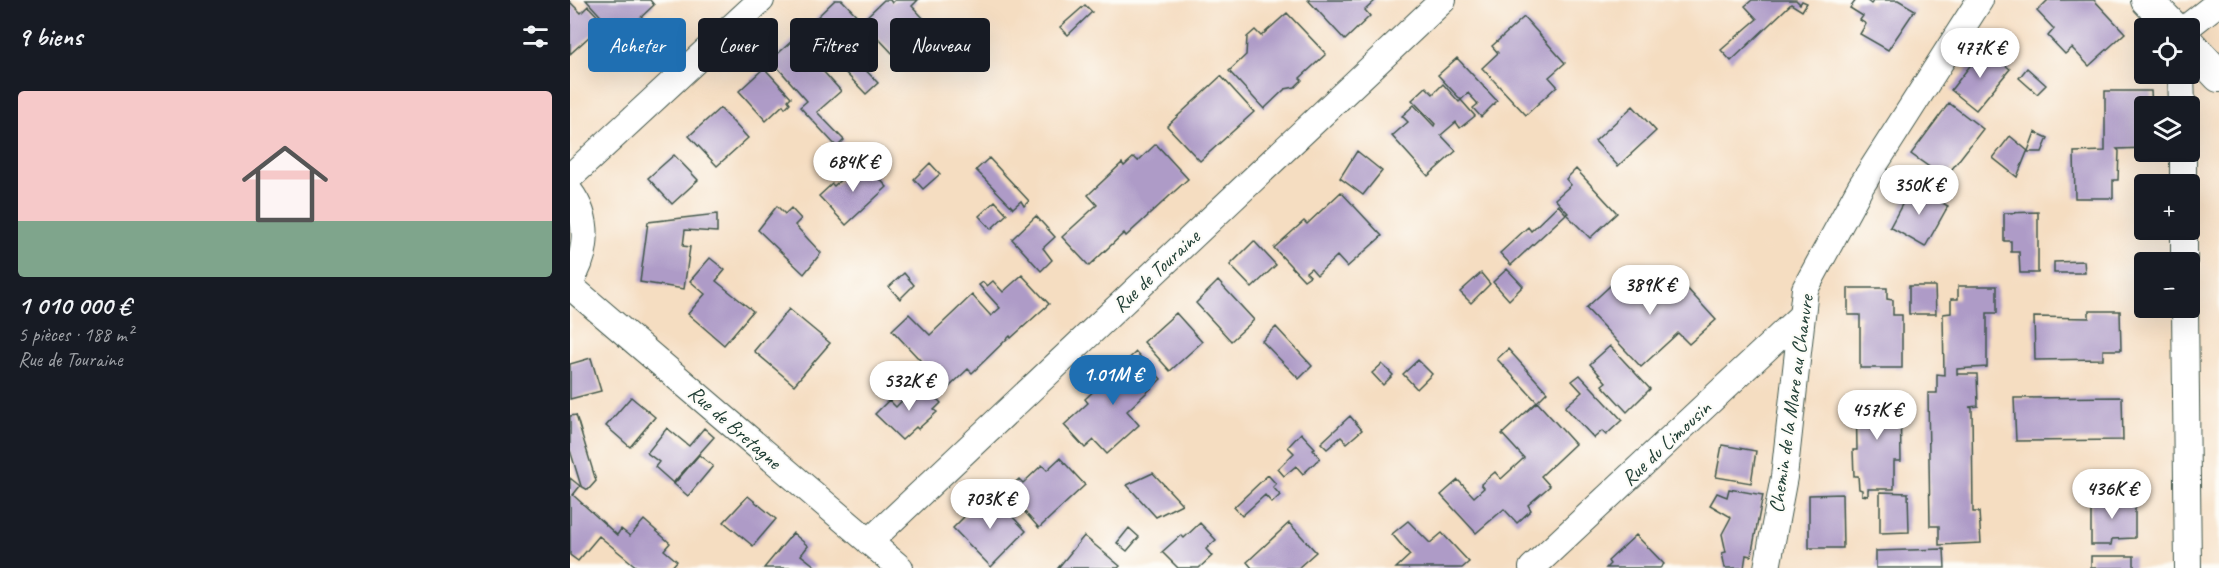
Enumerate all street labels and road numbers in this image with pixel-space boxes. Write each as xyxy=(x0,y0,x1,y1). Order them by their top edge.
street label: Rue de Touraine xyxy=(1107,223,1206,318)
street label: Chemin de la Mare au Chanvre xyxy=(1763,291,1819,515)
street label: Rue de Bretagne xyxy=(683,380,788,475)
street label: Rue du Limousin xyxy=(1616,395,1717,491)

